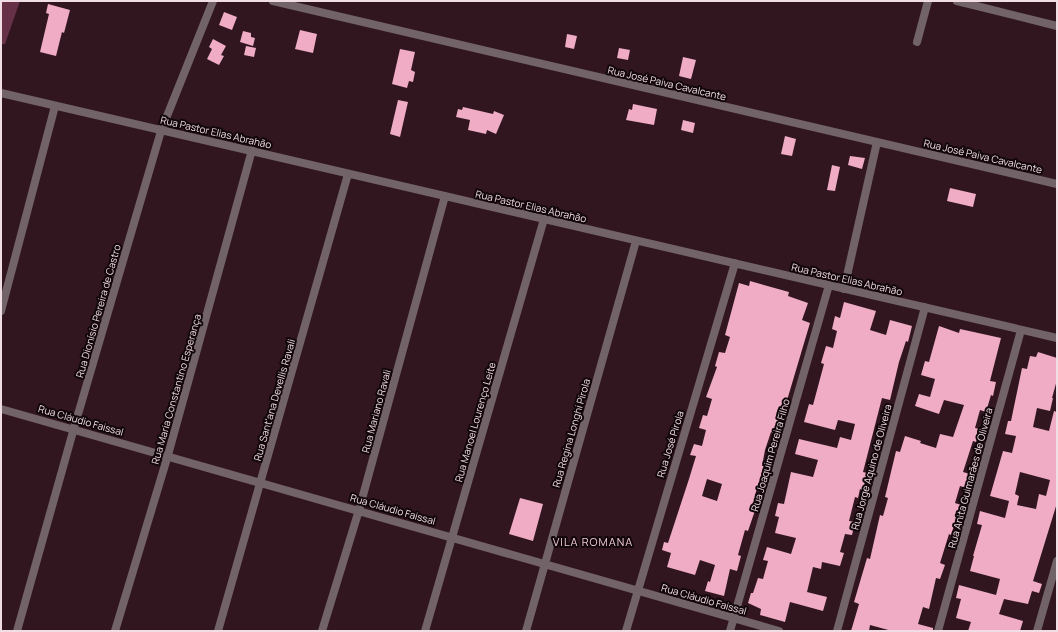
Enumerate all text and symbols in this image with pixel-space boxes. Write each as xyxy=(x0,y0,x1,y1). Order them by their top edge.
street label: Rua José Paiva Cavalcante xyxy=(606,63,728,103)
street label: Rua Pastor Elias Abrahão xyxy=(159,112,273,152)
street label: Rua José Paiva Cavalcante xyxy=(922,136,1044,176)
street label: Rua Pastor Elias Abrahão xyxy=(474,186,588,226)
street label: Rua Dionísio Pereira de Castro xyxy=(72,243,124,379)
street label: Rua Pastor Elias Abrahão xyxy=(790,259,904,299)
street label: Rua Maria Constantino Esperança xyxy=(148,312,204,466)
street label: Rua Sant'ana Devellis Ravali xyxy=(250,337,298,463)
street label: Rua Manoel Lourenço Leite xyxy=(451,360,499,484)
street label: Rua Mariano Ravali xyxy=(358,368,394,454)
street label: Rua Regina Longhi Pirola xyxy=(549,377,593,489)
street label: Rua Joaquim Pereira Filho xyxy=(747,397,793,513)
street label: Rua Cláudio Faissal xyxy=(37,401,125,439)
street label: Rua Jorge Aquino de Oliveira xyxy=(847,403,895,531)
street label: Rua Anita Guimarães de Oliveira xyxy=(944,406,996,550)
street label: Rua José Pirola xyxy=(653,409,687,479)
street label: Rua Cláudio Faissal xyxy=(349,490,437,528)
district label: VILA ROMANA xyxy=(553,534,633,549)
street label: Rua Cláudio Faissal xyxy=(660,580,748,618)

